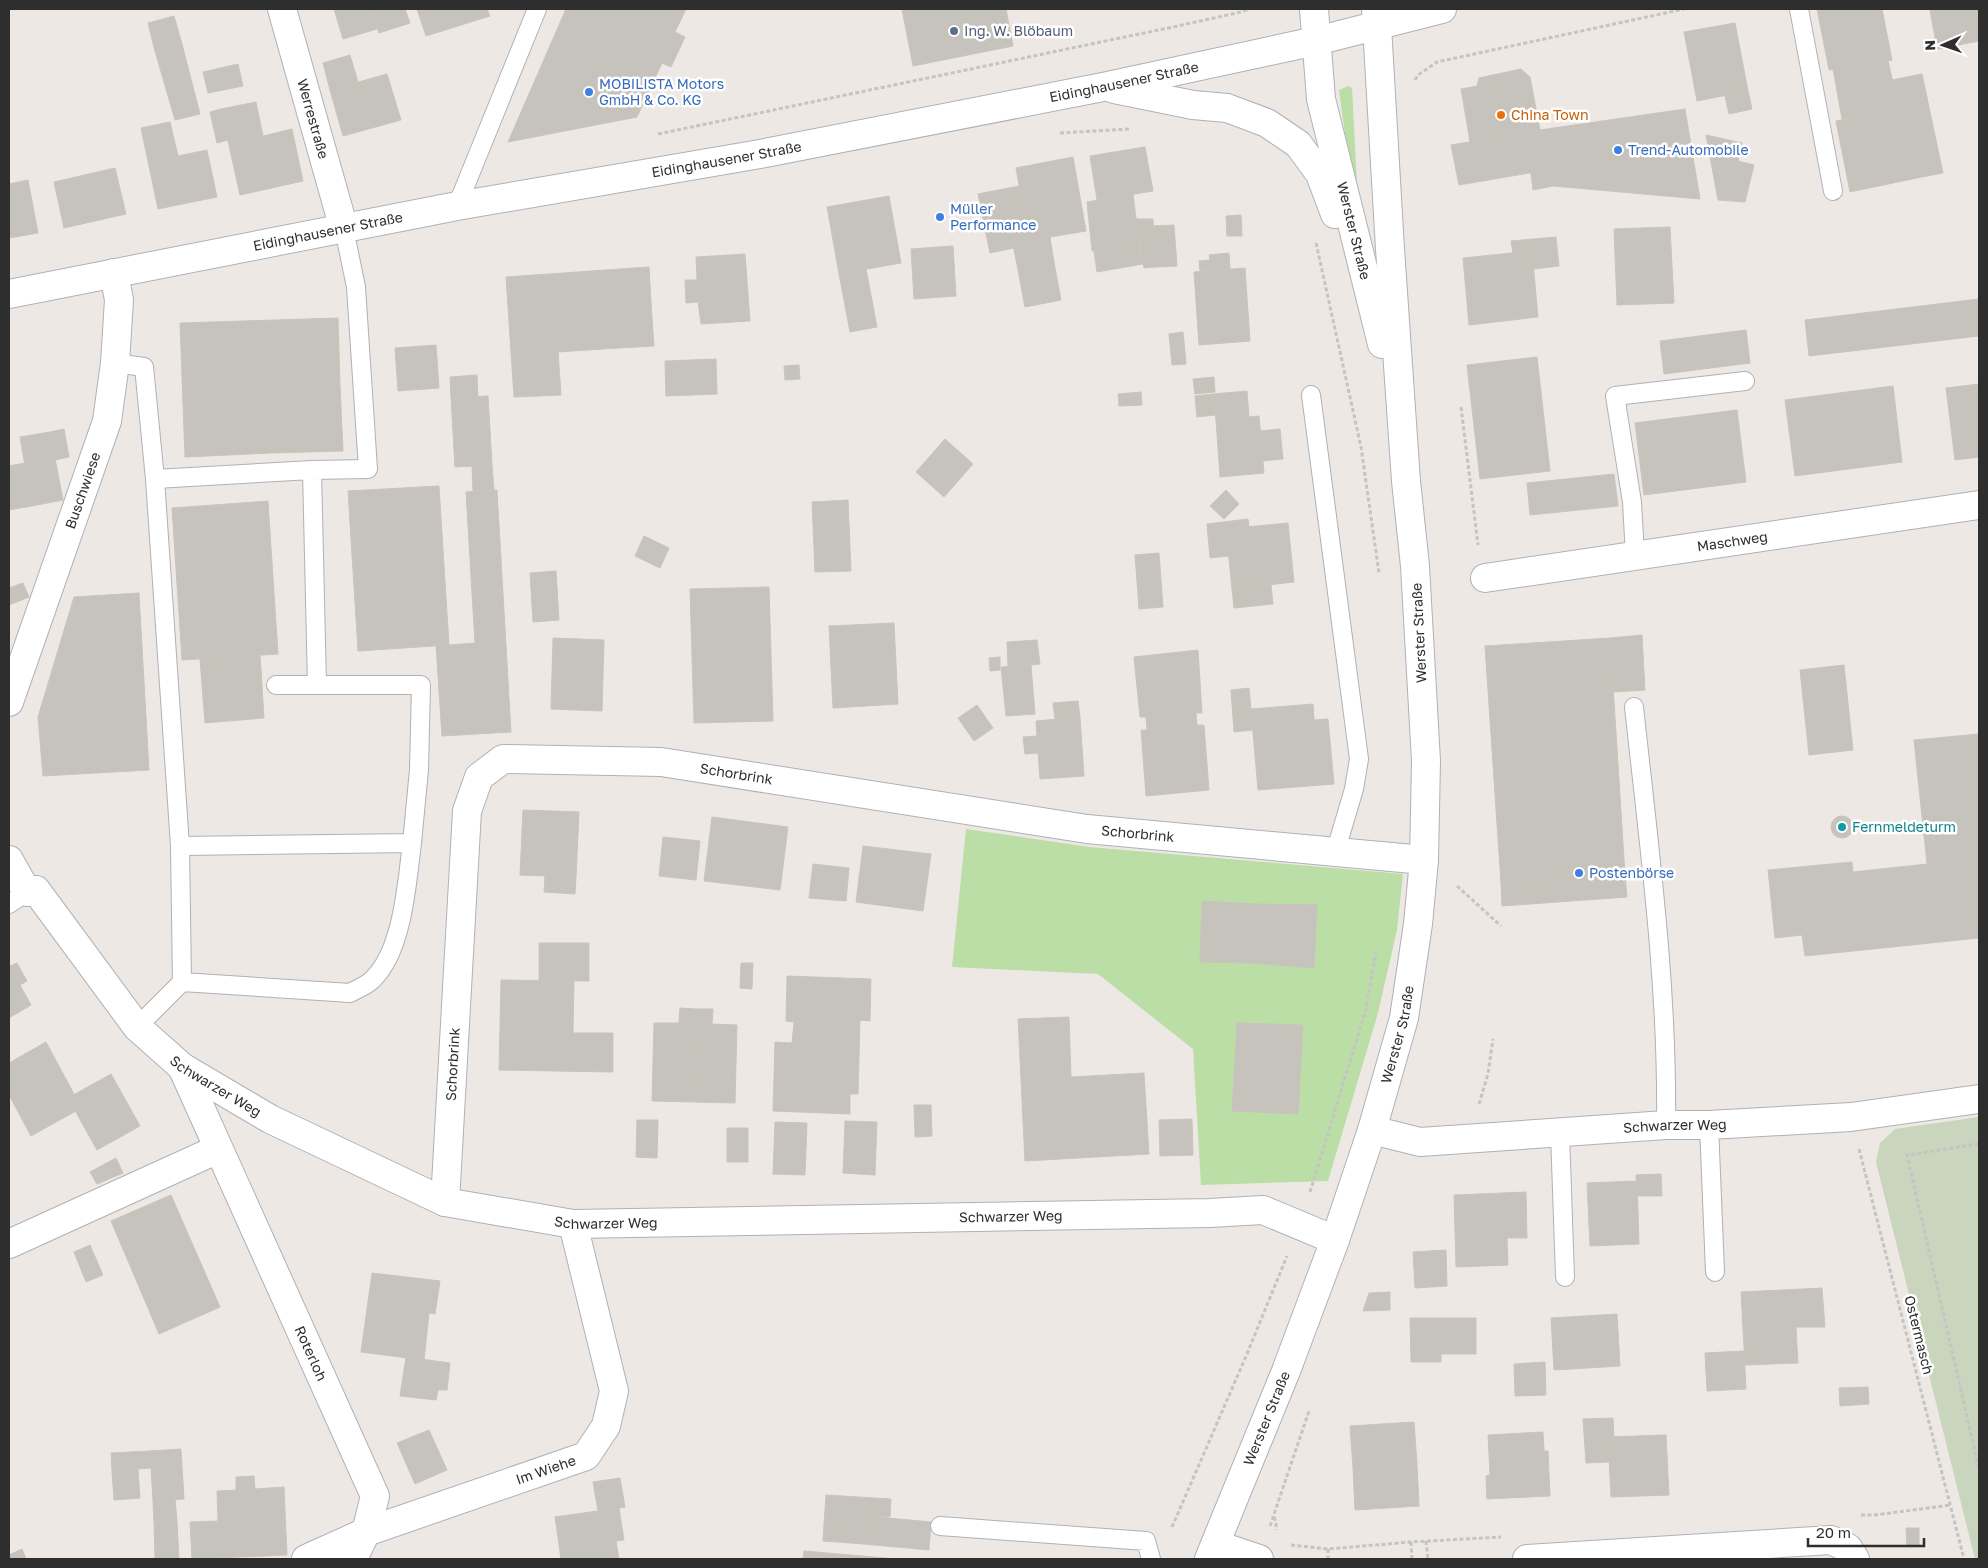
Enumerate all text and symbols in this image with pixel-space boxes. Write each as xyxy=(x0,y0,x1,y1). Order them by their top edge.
north arrow xyxy=(1918,20,1968,70)
place label: Ing. W. Blöbaum xyxy=(964,22,1073,39)
marker: Ing. W. Blöbaum xyxy=(948,25,960,37)
text: N xyxy=(1921,40,1938,51)
street label: Eidinghausener Straße xyxy=(1048,58,1200,105)
place label: MOBILISTA Motors GmbH & Co. KG xyxy=(599,75,724,108)
street label: Werrestraße xyxy=(294,77,333,161)
marker: MOBILISTA Motors GmbH & Co. KG xyxy=(583,86,595,98)
place label: China Town xyxy=(1511,106,1589,123)
marker: China Town xyxy=(1495,109,1507,121)
street label: Eidinghausener Straße xyxy=(650,137,803,180)
place label: Trend-Automobile xyxy=(1628,141,1749,158)
marker: Trend-Automobile xyxy=(1612,144,1624,156)
street label: Werster Straße xyxy=(1334,180,1375,281)
place label: Müller Performance xyxy=(950,200,1036,233)
street label: Eidinghausener Straße xyxy=(252,208,404,254)
marker: Müller Performance xyxy=(934,211,946,223)
street label: Buschwiese xyxy=(61,450,104,531)
street label: Maschweg xyxy=(1696,527,1769,555)
street label: Werster Straße xyxy=(1407,582,1430,684)
street label: Schorbrink xyxy=(699,759,774,787)
place label: Fernmeldeturm xyxy=(1852,818,1956,835)
street label: Schorbrink xyxy=(1101,821,1175,845)
marker: Fernmeldeturm xyxy=(1836,821,1848,833)
place label: Postenbörse xyxy=(1589,864,1674,881)
marker: Postenbörse xyxy=(1573,867,1585,879)
street label: Werster Straße xyxy=(1377,984,1417,1085)
street label: Schorbrink xyxy=(442,1027,463,1101)
street label: Schwarzer Weg xyxy=(167,1052,264,1120)
street label: Schwarzer Weg xyxy=(1623,1115,1727,1136)
street label: Schwarzer Weg xyxy=(959,1207,1063,1225)
street label: Schwarzer Weg xyxy=(553,1212,658,1232)
street label: Ostermasch xyxy=(1901,1294,1938,1376)
street label: Roterloh xyxy=(292,1323,331,1383)
street label: Werster Straße xyxy=(1239,1368,1293,1468)
street label: Im Wiehe xyxy=(513,1451,578,1488)
scale bar xyxy=(1808,1516,1924,1548)
text: 20 m xyxy=(1816,1523,1851,1541)

